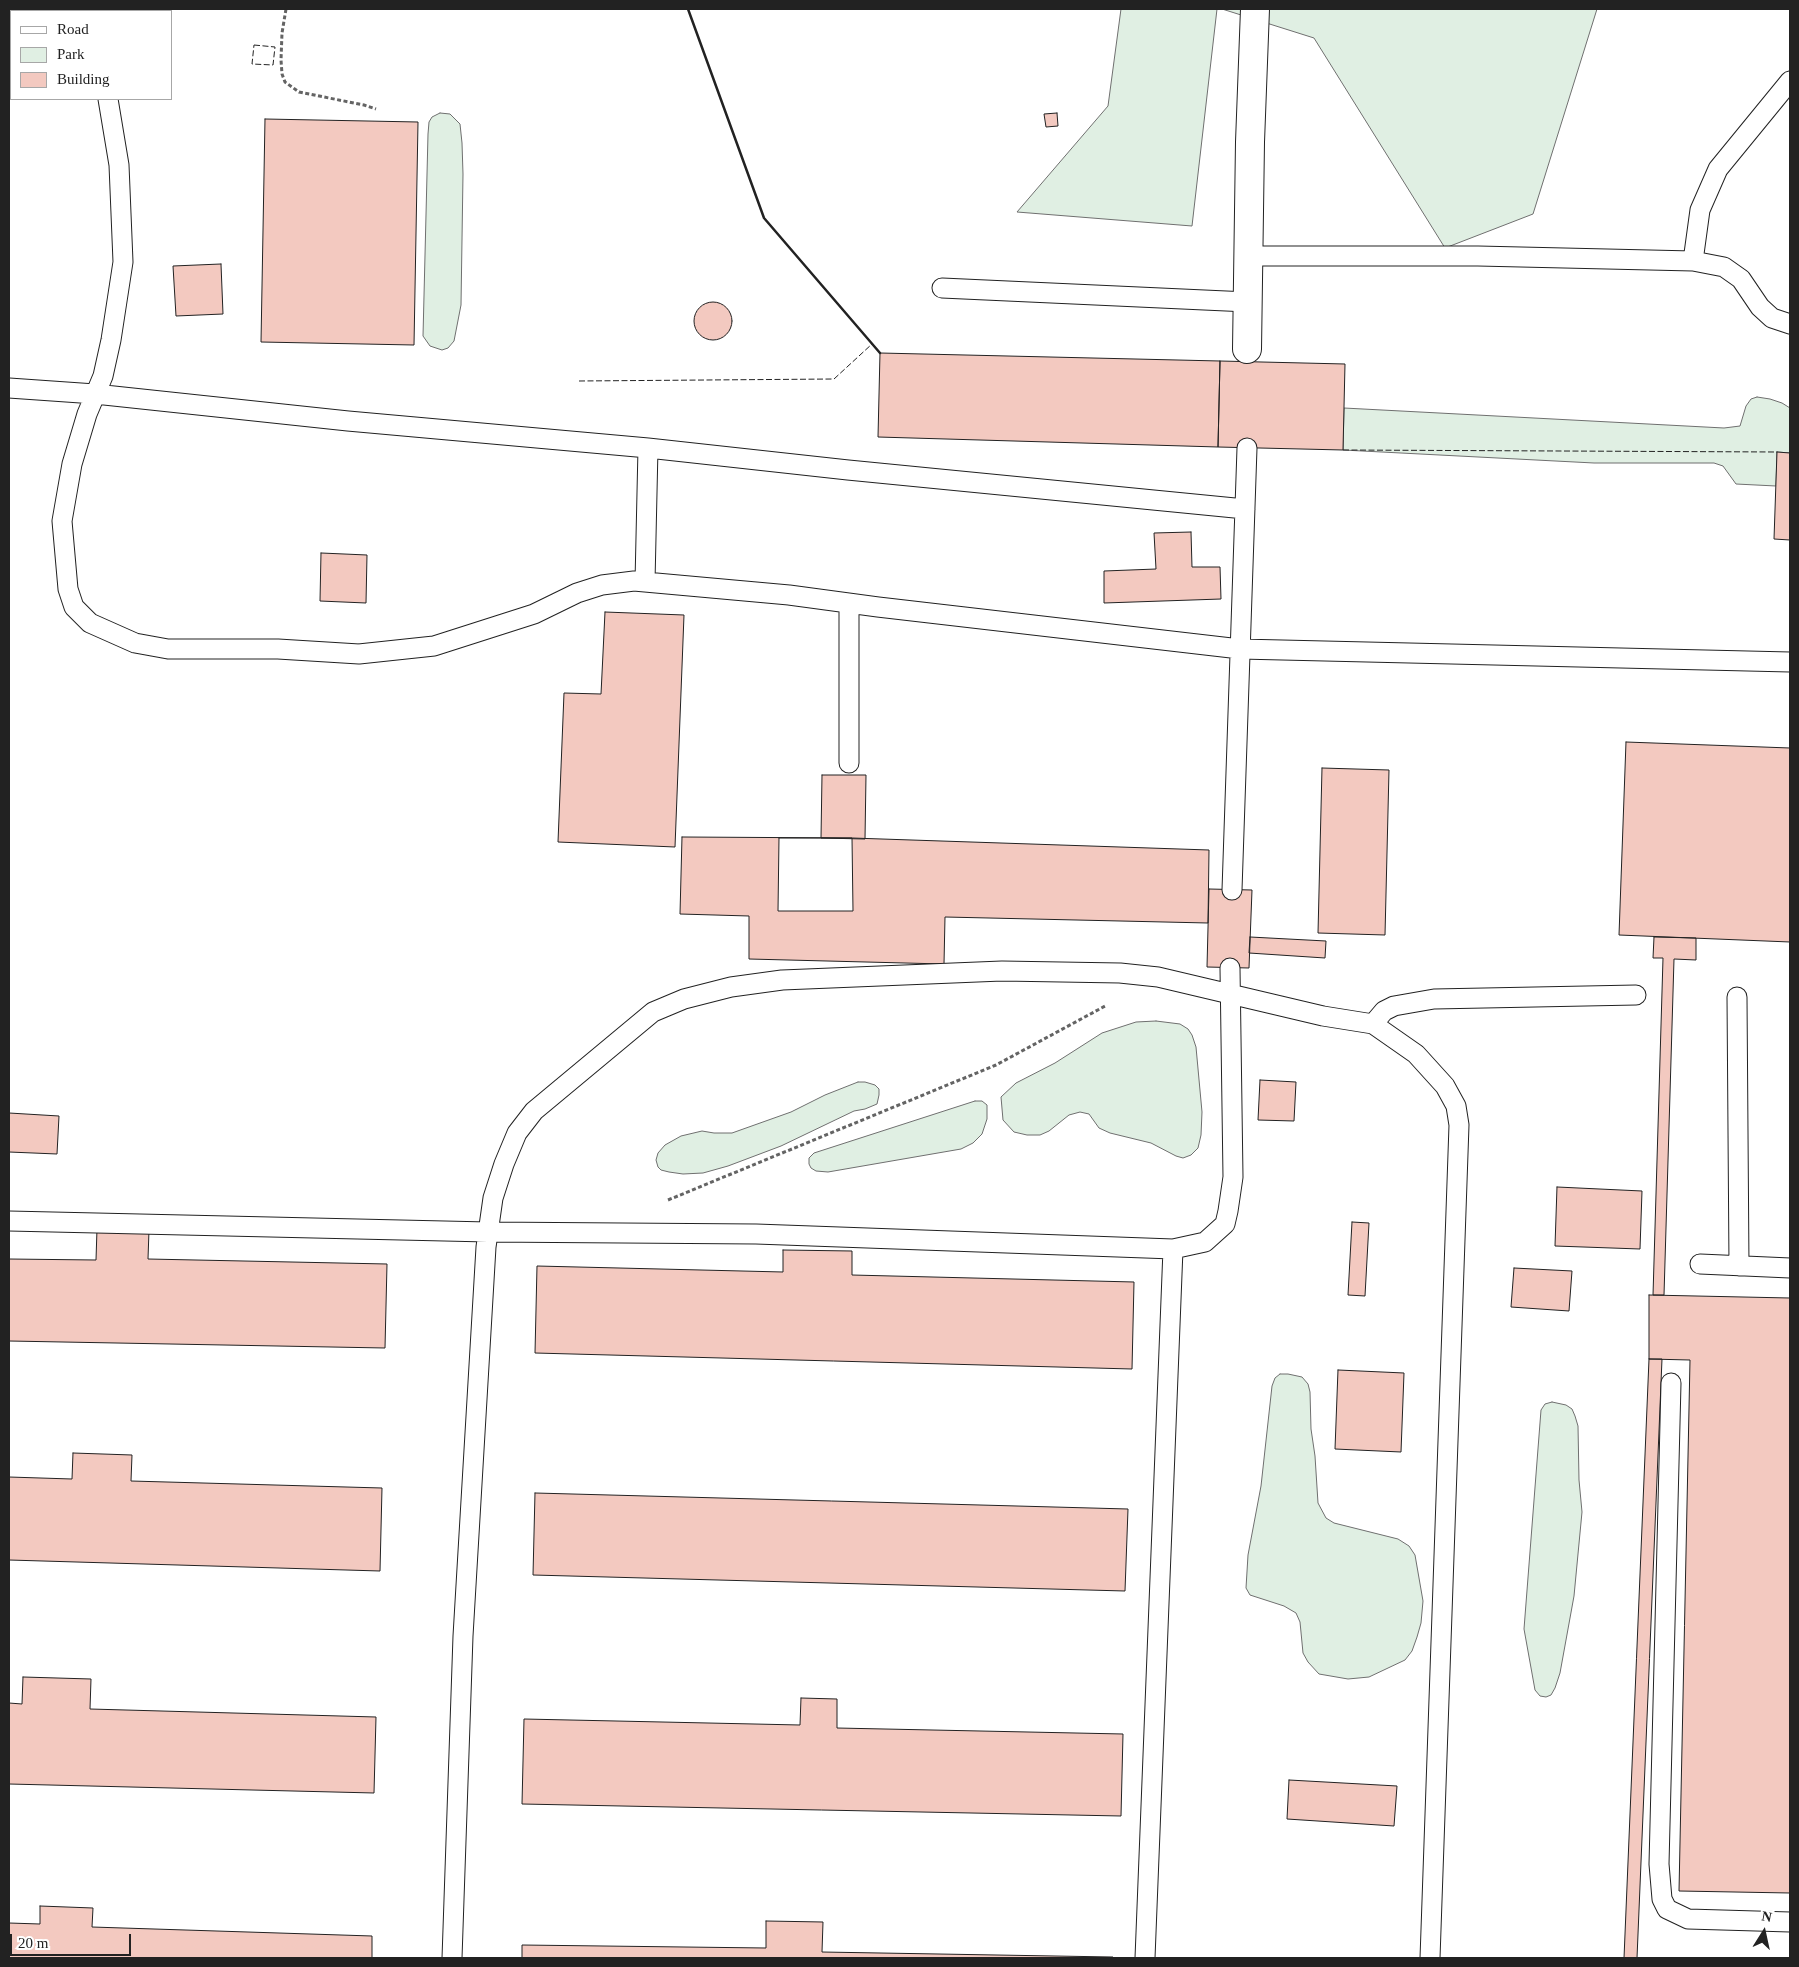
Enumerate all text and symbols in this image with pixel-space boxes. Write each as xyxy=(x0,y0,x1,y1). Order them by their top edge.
legend xyxy=(10,10,172,100)
text: Road xyxy=(57,21,89,37)
text: Park xyxy=(57,46,85,62)
text: Building xyxy=(57,71,110,87)
north arrow xyxy=(1739,1907,1789,1957)
text: N xyxy=(1760,1908,1773,1925)
scale bar xyxy=(12,1924,134,1956)
text: 20 m xyxy=(18,1935,48,1951)

